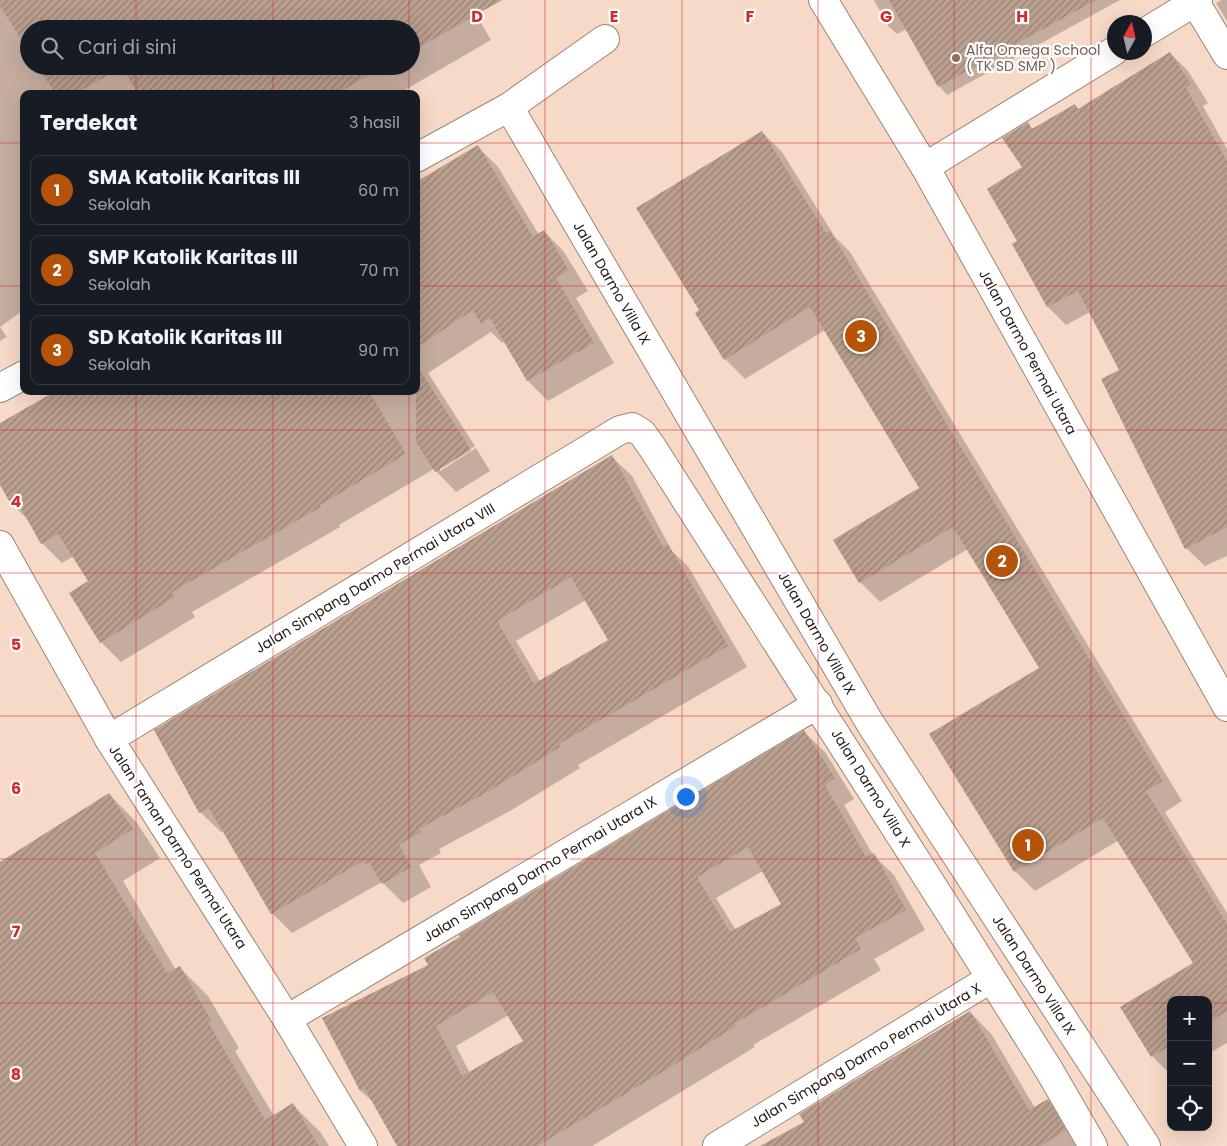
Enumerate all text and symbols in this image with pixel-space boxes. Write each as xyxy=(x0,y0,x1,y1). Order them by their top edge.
text: D xyxy=(471,5,483,28)
text: E xyxy=(610,5,618,28)
text: F xyxy=(746,5,755,28)
text: G xyxy=(880,5,892,28)
text: H xyxy=(1016,5,1028,28)
north arrow xyxy=(1107,15,1152,60)
search box xyxy=(20,20,420,75)
icon: search xyxy=(38,34,66,62)
text: Cari di sini xyxy=(78,34,176,61)
place label: Alfa Omega School ( TK SD SMP ) xyxy=(966,40,1101,76)
marker: Alfa Omega School ( TK SD SMP ) xyxy=(950,52,962,64)
text: Terdekat xyxy=(40,108,137,137)
text: 3 hasil xyxy=(349,111,400,134)
text: SMA Katolik Karitas III xyxy=(88,164,300,191)
text: 1 xyxy=(54,179,60,202)
text: 60 m xyxy=(358,179,399,202)
text: Sekolah xyxy=(88,193,151,216)
street label: Jalan Darmo Villa IX xyxy=(569,218,656,349)
text: SMP Katolik Karitas III xyxy=(88,244,298,271)
text: 2 xyxy=(52,259,62,282)
text: 70 m xyxy=(359,259,399,282)
street label: Jalan Darmo Permai Utara xyxy=(974,266,1082,438)
text: Sekolah xyxy=(88,273,151,296)
pin: 3 xyxy=(845,317,877,355)
text: SD Katolik Karitas III xyxy=(88,324,282,351)
text: 3 xyxy=(52,339,62,362)
text: 90 m xyxy=(358,339,399,362)
text: Sekolah xyxy=(88,353,151,376)
text: 4 xyxy=(11,490,22,513)
street label: Jalan Simpang Darmo Permai Utara VIII xyxy=(251,498,499,658)
pin: 2 xyxy=(986,542,1018,580)
street label: Jalan Darmo Villa IX xyxy=(774,568,861,699)
text: 5 xyxy=(11,633,21,656)
street label: Jalan Darmo Villa X xyxy=(827,725,916,851)
street label: Jalan Taman Darmo Permai Utara xyxy=(104,741,252,953)
text: 6 xyxy=(11,777,21,800)
your location xyxy=(673,784,699,810)
street label: Jalan Simpang Darmo Permai Utara IX xyxy=(420,791,661,947)
pin: 1 xyxy=(1012,826,1044,864)
street label: Jalan Darmo Villa IX xyxy=(988,911,1080,1039)
text: 7 xyxy=(12,920,21,943)
street label: Jalan Simpang Darmo Permai Utara X xyxy=(747,978,985,1132)
map controls xyxy=(1167,996,1212,1131)
button: + xyxy=(1167,996,1212,1041)
button: − xyxy=(1167,1041,1212,1086)
text: 8 xyxy=(11,1063,21,1086)
button: locate xyxy=(1167,1086,1212,1131)

